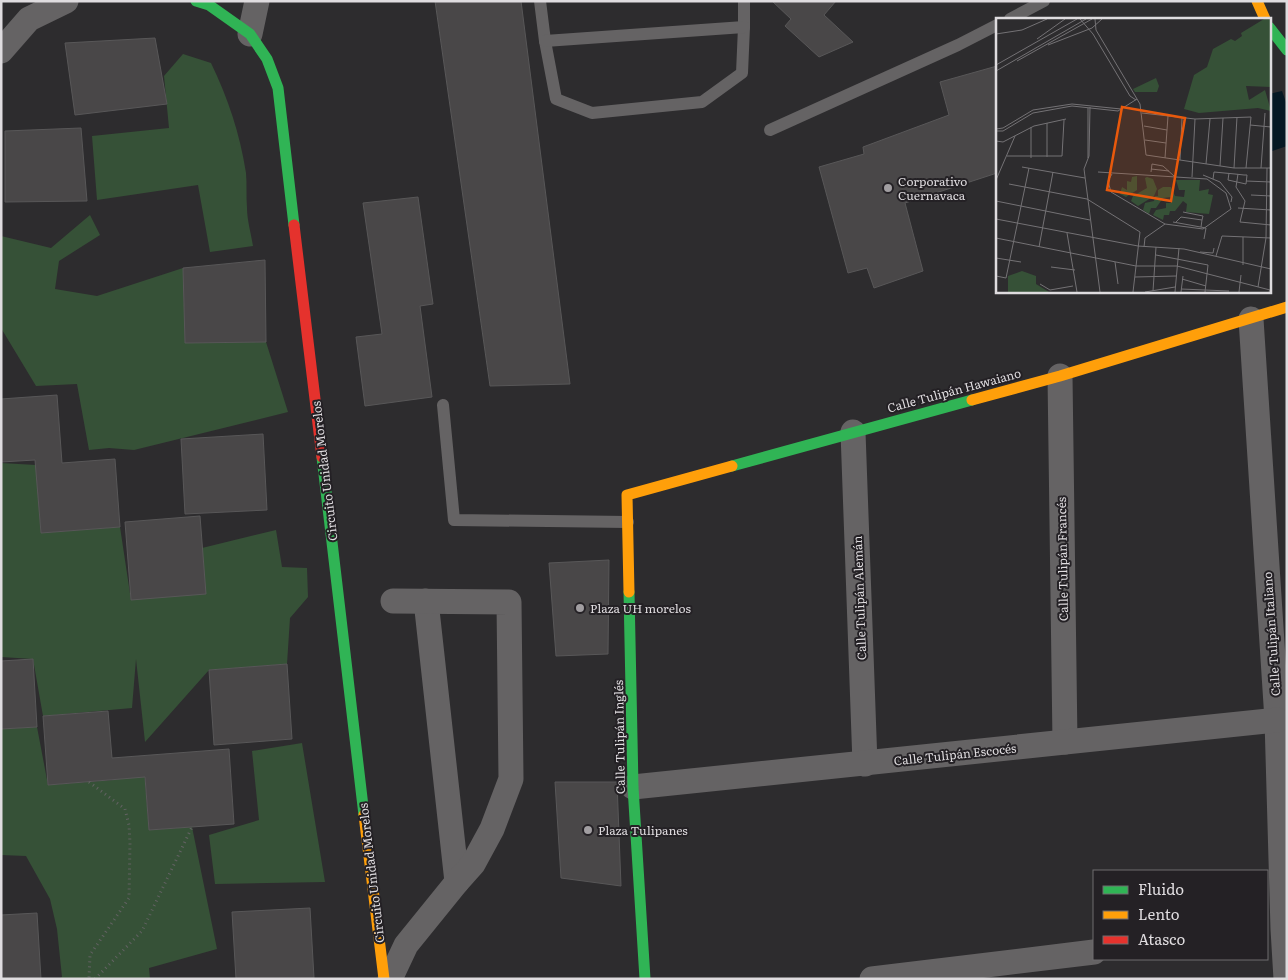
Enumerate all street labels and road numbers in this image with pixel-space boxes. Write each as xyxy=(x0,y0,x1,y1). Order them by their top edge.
street label: Calle Tulipán Hawaiano xyxy=(885,363,1023,417)
street label: Circuito Unidad Morelos xyxy=(306,399,342,542)
street label: Calle Tulipán Francés xyxy=(1052,496,1072,621)
street label: Calle Tulipán Alemán xyxy=(848,535,870,660)
street label: Calle Tulipán Italiano xyxy=(1258,571,1284,697)
street label: Calle Tulipán Inglés xyxy=(609,679,629,794)
street label: Calle Tulipán Escocés xyxy=(893,739,1018,769)
street label: Circuito Unidad Morelos xyxy=(353,801,389,944)

